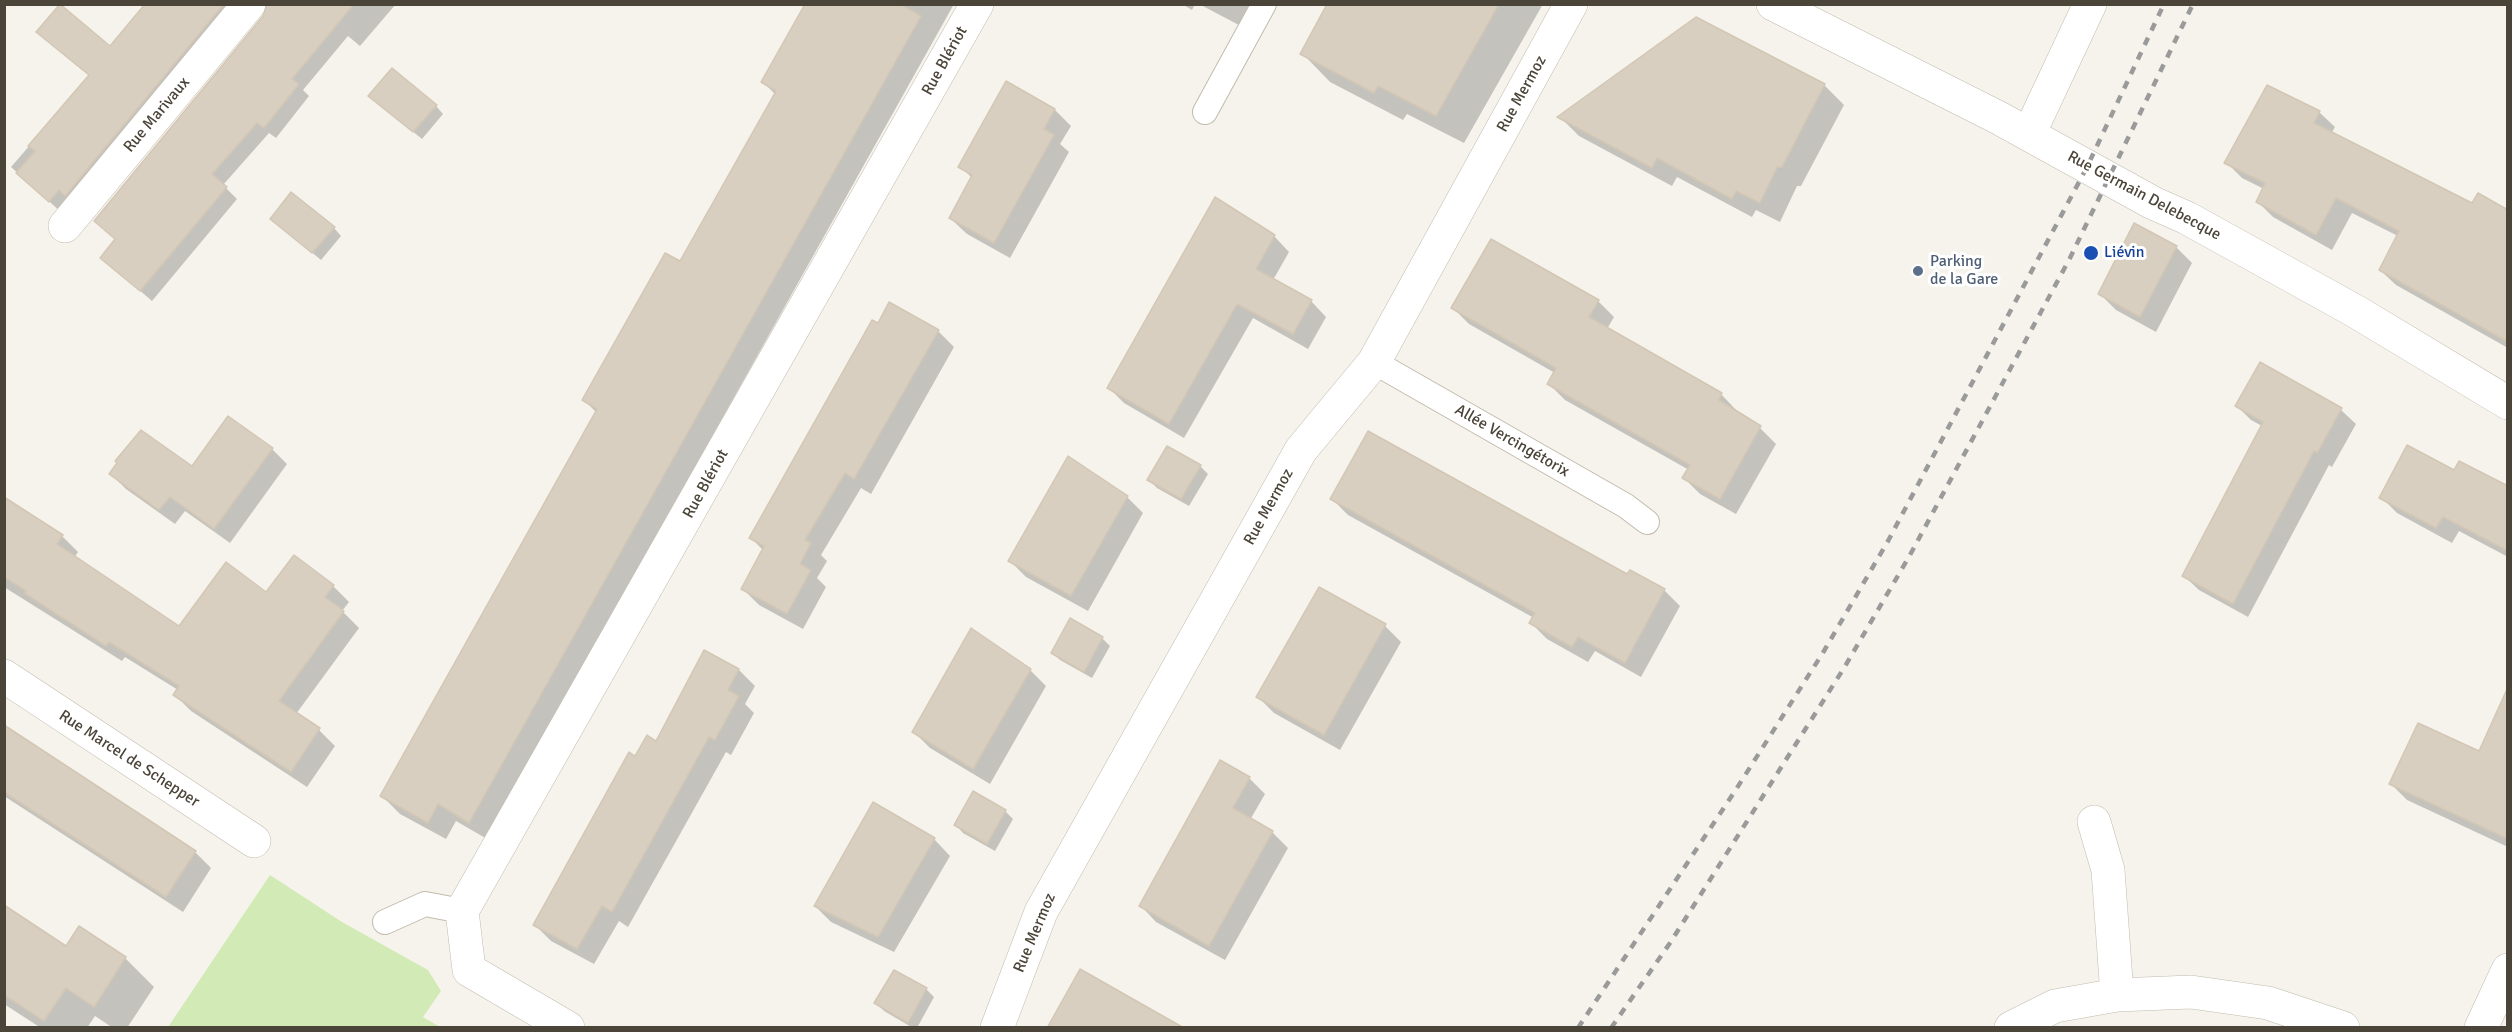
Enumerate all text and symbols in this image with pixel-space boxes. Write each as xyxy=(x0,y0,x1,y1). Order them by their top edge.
street label: Rue Blériot xyxy=(918,23,972,99)
street label: Rue Mermoz xyxy=(1493,52,1551,136)
street label: Rue Marivaux xyxy=(120,73,194,157)
street label: Rue Germain Delebecque xyxy=(2064,147,2224,245)
place label: Liévin xyxy=(2104,243,2144,263)
marker: Liévin xyxy=(2082,244,2100,262)
place label: Parking de la Gare xyxy=(1930,252,1998,290)
marker: Parking de la Gare xyxy=(1911,264,1925,278)
street label: Allée Vercingétorix xyxy=(1451,400,1573,482)
street label: Rue Blériot xyxy=(679,446,733,522)
street label: Rue Mermoz xyxy=(1240,465,1298,549)
street label: Rue Marcel de Schepper xyxy=(55,706,203,812)
street label: Rue Mermoz xyxy=(1010,890,1060,976)

